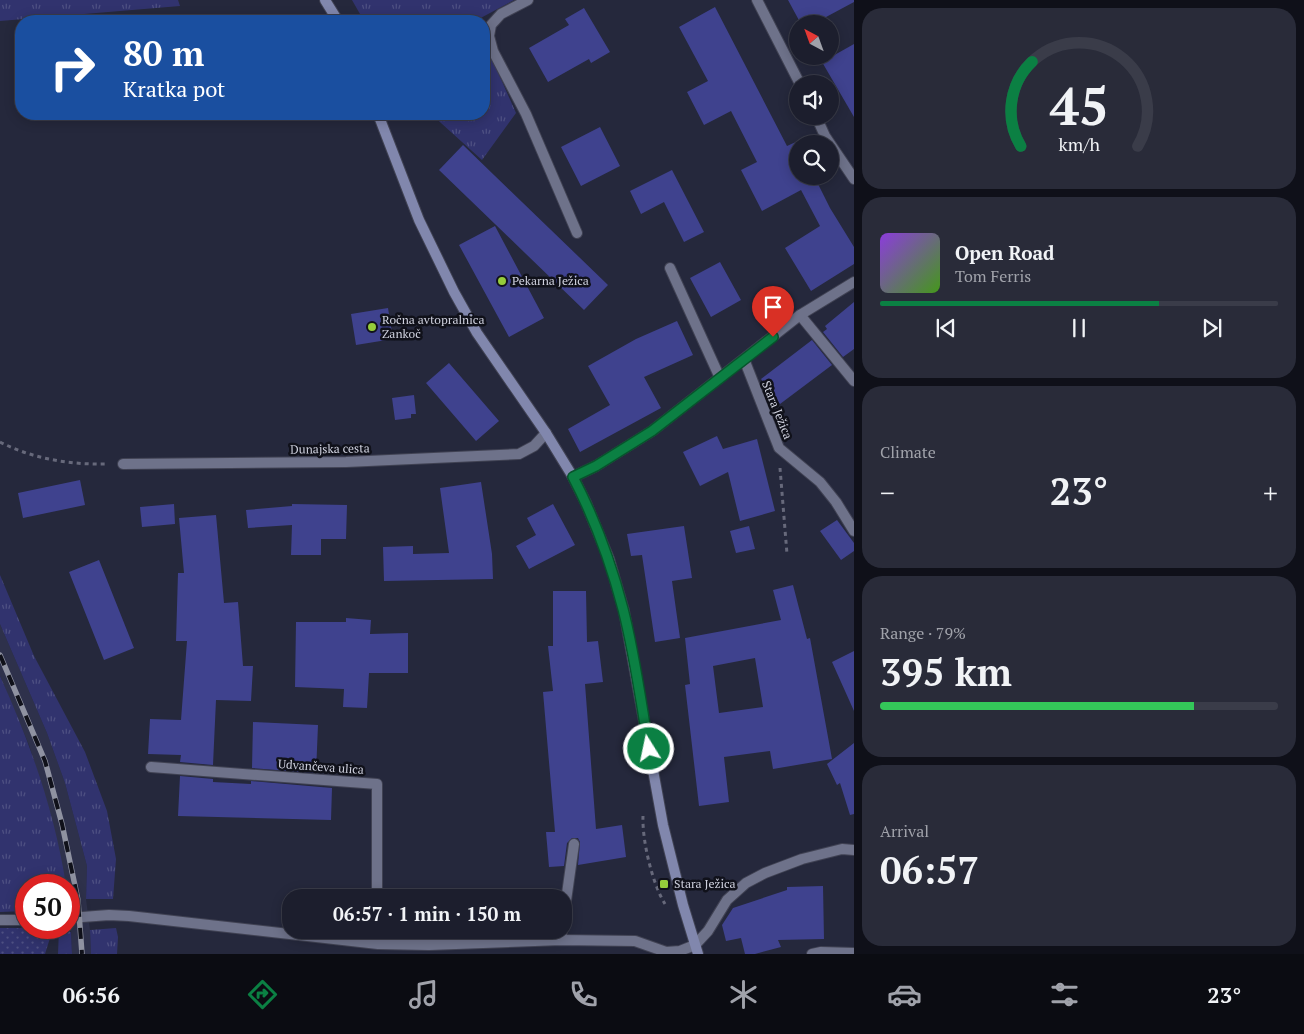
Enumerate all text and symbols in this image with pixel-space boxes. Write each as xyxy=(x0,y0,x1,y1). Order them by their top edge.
north arrow xyxy=(789,15,839,65)
map controls xyxy=(789,15,839,185)
text: 80 m xyxy=(123,30,204,76)
icon: right xyxy=(40,35,105,100)
text: 45 xyxy=(1050,71,1108,140)
text: Kratka pot xyxy=(123,74,225,103)
button: sound xyxy=(789,75,839,125)
text: km/h xyxy=(1058,132,1100,156)
button: search xyxy=(789,135,839,185)
text: Open Road xyxy=(955,240,1055,265)
text: Tom Ferris xyxy=(955,265,1031,287)
place label: Pekarna Ježica xyxy=(512,273,589,288)
marker: Pekarna Ježica xyxy=(496,275,508,287)
pin xyxy=(752,286,794,337)
icon: arrive xyxy=(759,293,787,321)
place label: Ročna avtopralnica Zankoč xyxy=(382,312,484,341)
icon: previous xyxy=(932,314,960,342)
icon: pause xyxy=(1065,314,1093,342)
icon: next xyxy=(1198,314,1226,342)
marker: Ročna avtopralnica Zankoč xyxy=(366,321,378,333)
street label: Stara Ježica xyxy=(759,378,796,441)
street label: Dunajska cesta xyxy=(290,440,370,457)
text: Climate xyxy=(880,441,936,463)
text: 23° xyxy=(1050,466,1108,516)
text: − xyxy=(880,474,895,511)
text: + xyxy=(1263,474,1278,511)
text: Range · 79% xyxy=(880,622,966,644)
text: 395 km xyxy=(880,647,1012,697)
position arrow xyxy=(622,722,674,774)
street label: Udvančeva ulica xyxy=(278,756,364,777)
text: Arrival xyxy=(880,820,929,842)
text: 06:57 xyxy=(880,845,979,895)
speed limit sign: 50 xyxy=(15,874,80,939)
place label: Stara Ježica xyxy=(674,876,736,891)
marker: Stara Ježica xyxy=(658,878,670,890)
text: 06:57 · 1 min · 150 m xyxy=(333,901,521,926)
icon: directions xyxy=(245,977,280,1012)
icon: music xyxy=(406,977,441,1012)
icon: phone xyxy=(566,977,601,1012)
icon: climate xyxy=(726,977,761,1012)
icon: car xyxy=(887,977,922,1012)
icon: filters xyxy=(1047,977,1082,1012)
text: 06:56 xyxy=(63,980,120,1009)
text: 23° xyxy=(1207,980,1241,1009)

